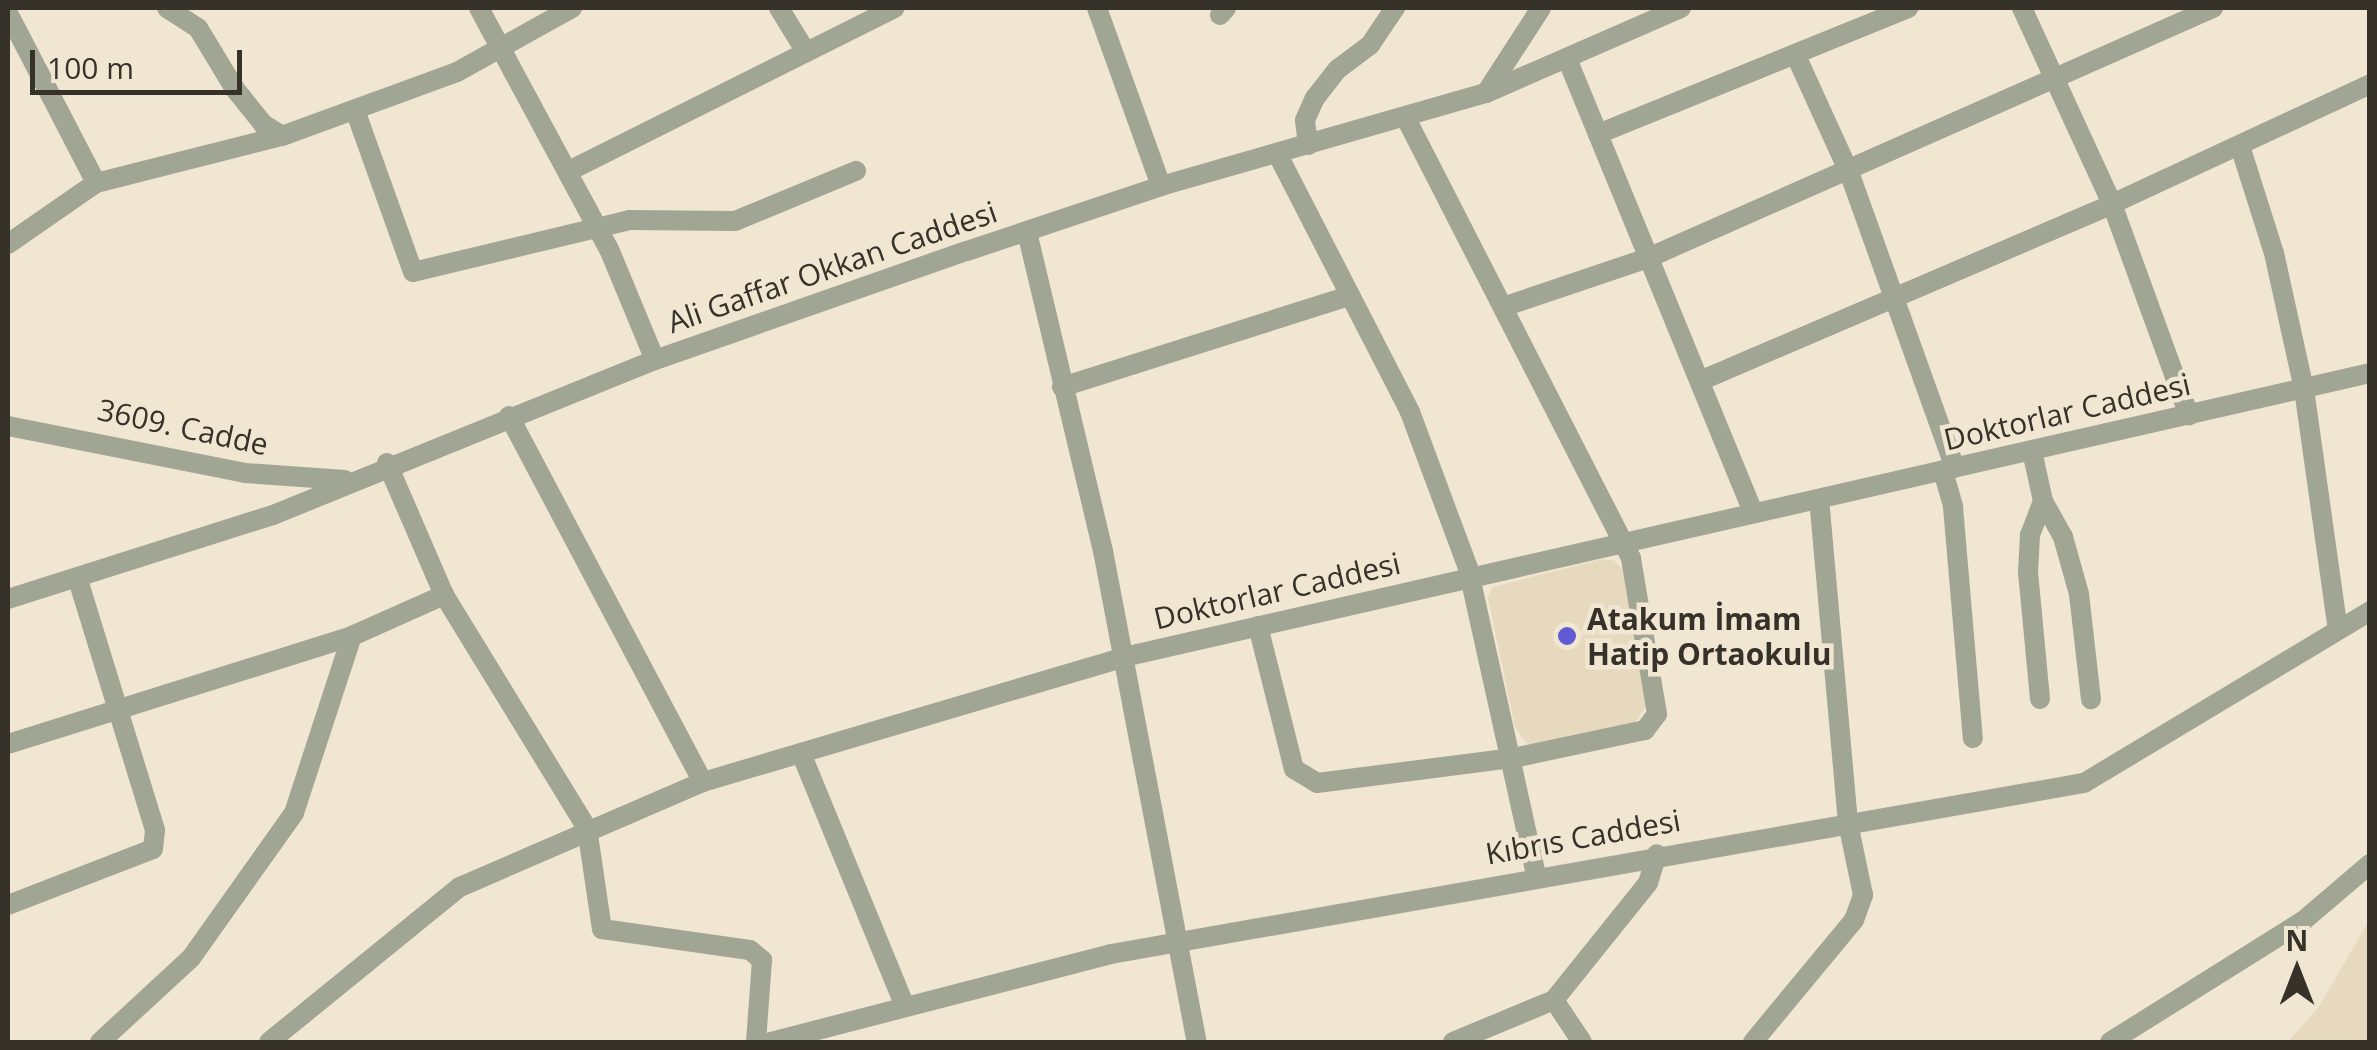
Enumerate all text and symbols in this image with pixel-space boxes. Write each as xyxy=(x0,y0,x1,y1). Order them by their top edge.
scale bar xyxy=(35,30,248,92)
text: 100 m xyxy=(47,47,134,88)
street label: Ali Gaffar Okkan Caddesi xyxy=(663,194,1001,340)
street label: Doktorlar Caddesi xyxy=(1940,366,2194,458)
street label: 3609. Cadde xyxy=(94,391,272,463)
street label: Doktorlar Caddesi xyxy=(1150,545,1404,637)
place label: Atakum İmam Hatip Ortaokulu xyxy=(1587,601,1831,672)
marker: Atakum İmam Hatip Ortaokulu xyxy=(1556,625,1578,647)
street label: Kıbrıs Caddesi xyxy=(1483,802,1683,872)
north arrow xyxy=(2247,920,2347,1020)
text: N xyxy=(2286,921,2308,959)

